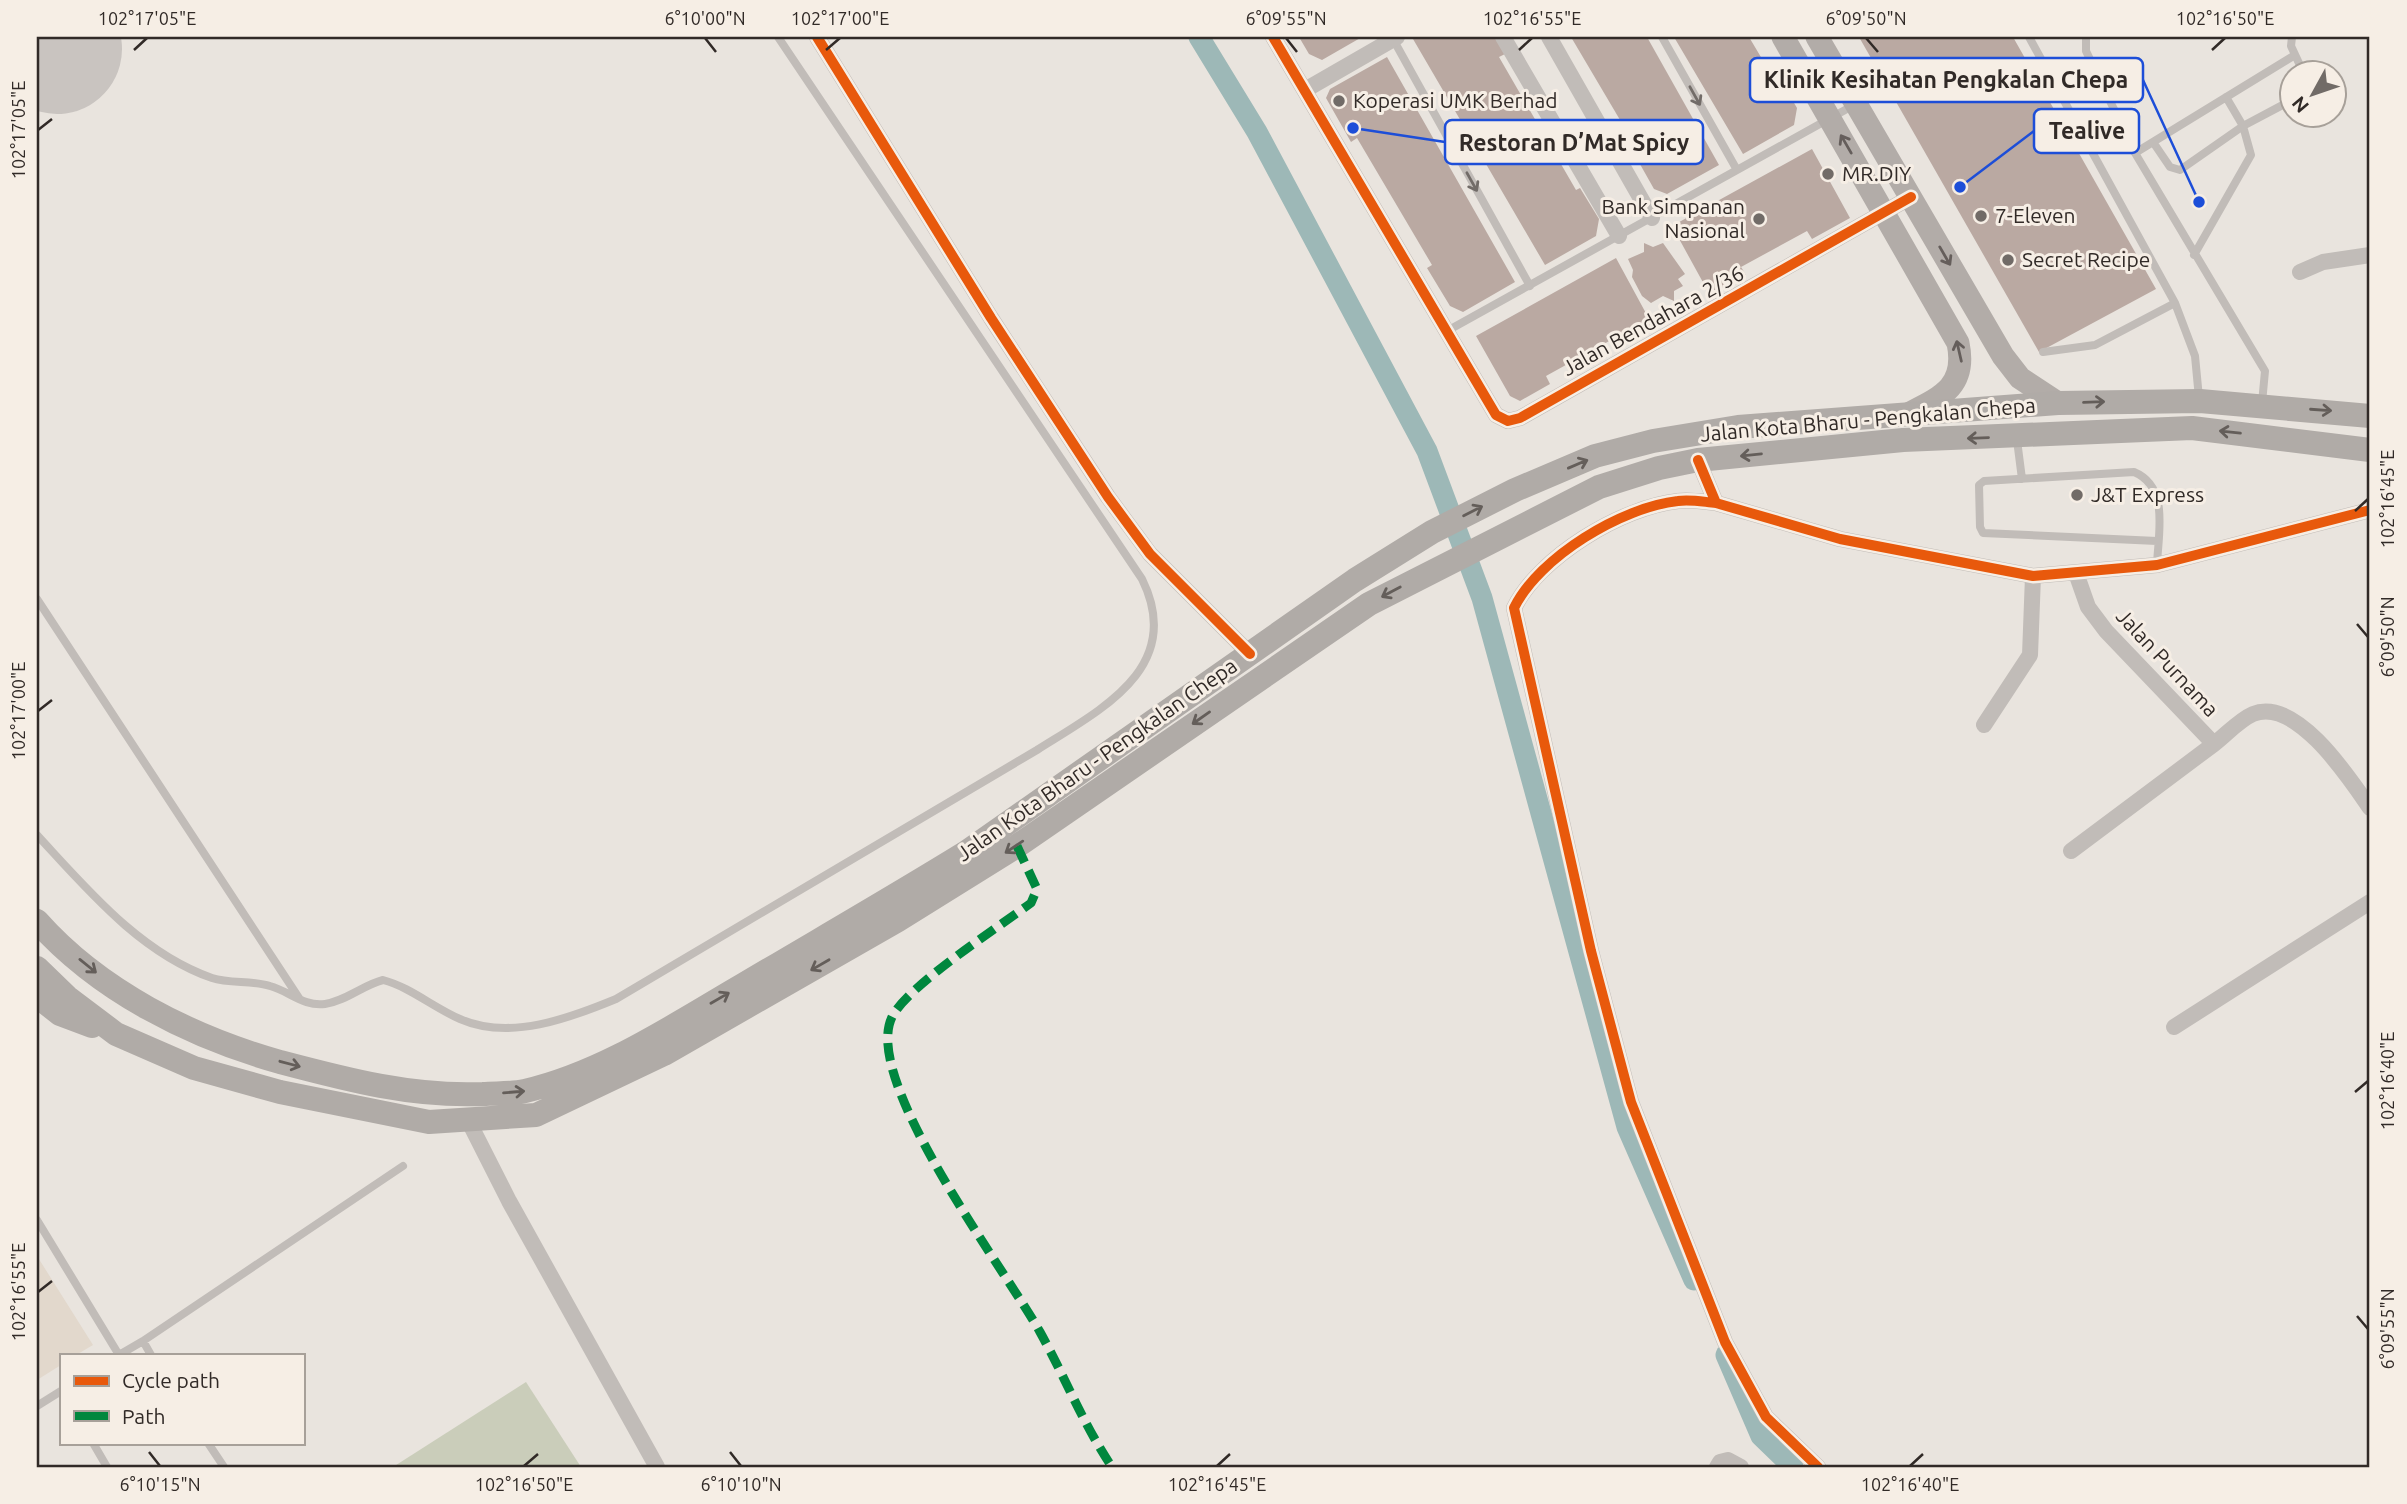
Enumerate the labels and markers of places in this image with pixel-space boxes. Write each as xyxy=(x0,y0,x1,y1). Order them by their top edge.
callout: Klinik Kesihatan Pengkalan Chepa xyxy=(1750,58,2143,102)
place label: Koperasi UMK Berhad xyxy=(1353,88,1558,112)
marker: Koperasi UMK Berhad xyxy=(1331,93,1347,109)
callout: Tealive xyxy=(2034,109,2139,153)
callout: Restoran D’Mat Spicy xyxy=(1445,120,1703,164)
place label: MR.DIY xyxy=(1842,161,1911,185)
marker: MR.DIY xyxy=(1820,166,1836,182)
place label: Bank Simpanan Nasional xyxy=(1601,194,1745,242)
place label: 7-Eleven xyxy=(1995,203,2076,227)
marker: 7-Eleven xyxy=(1973,208,1989,224)
marker: Bank Simpanan Nasional xyxy=(1751,211,1767,227)
place label: Secret Recipe xyxy=(2022,247,2150,271)
marker: Secret Recipe xyxy=(2000,252,2016,268)
place label: J&T Express xyxy=(2091,482,2204,506)
marker: J&T Express xyxy=(2069,487,2085,503)

